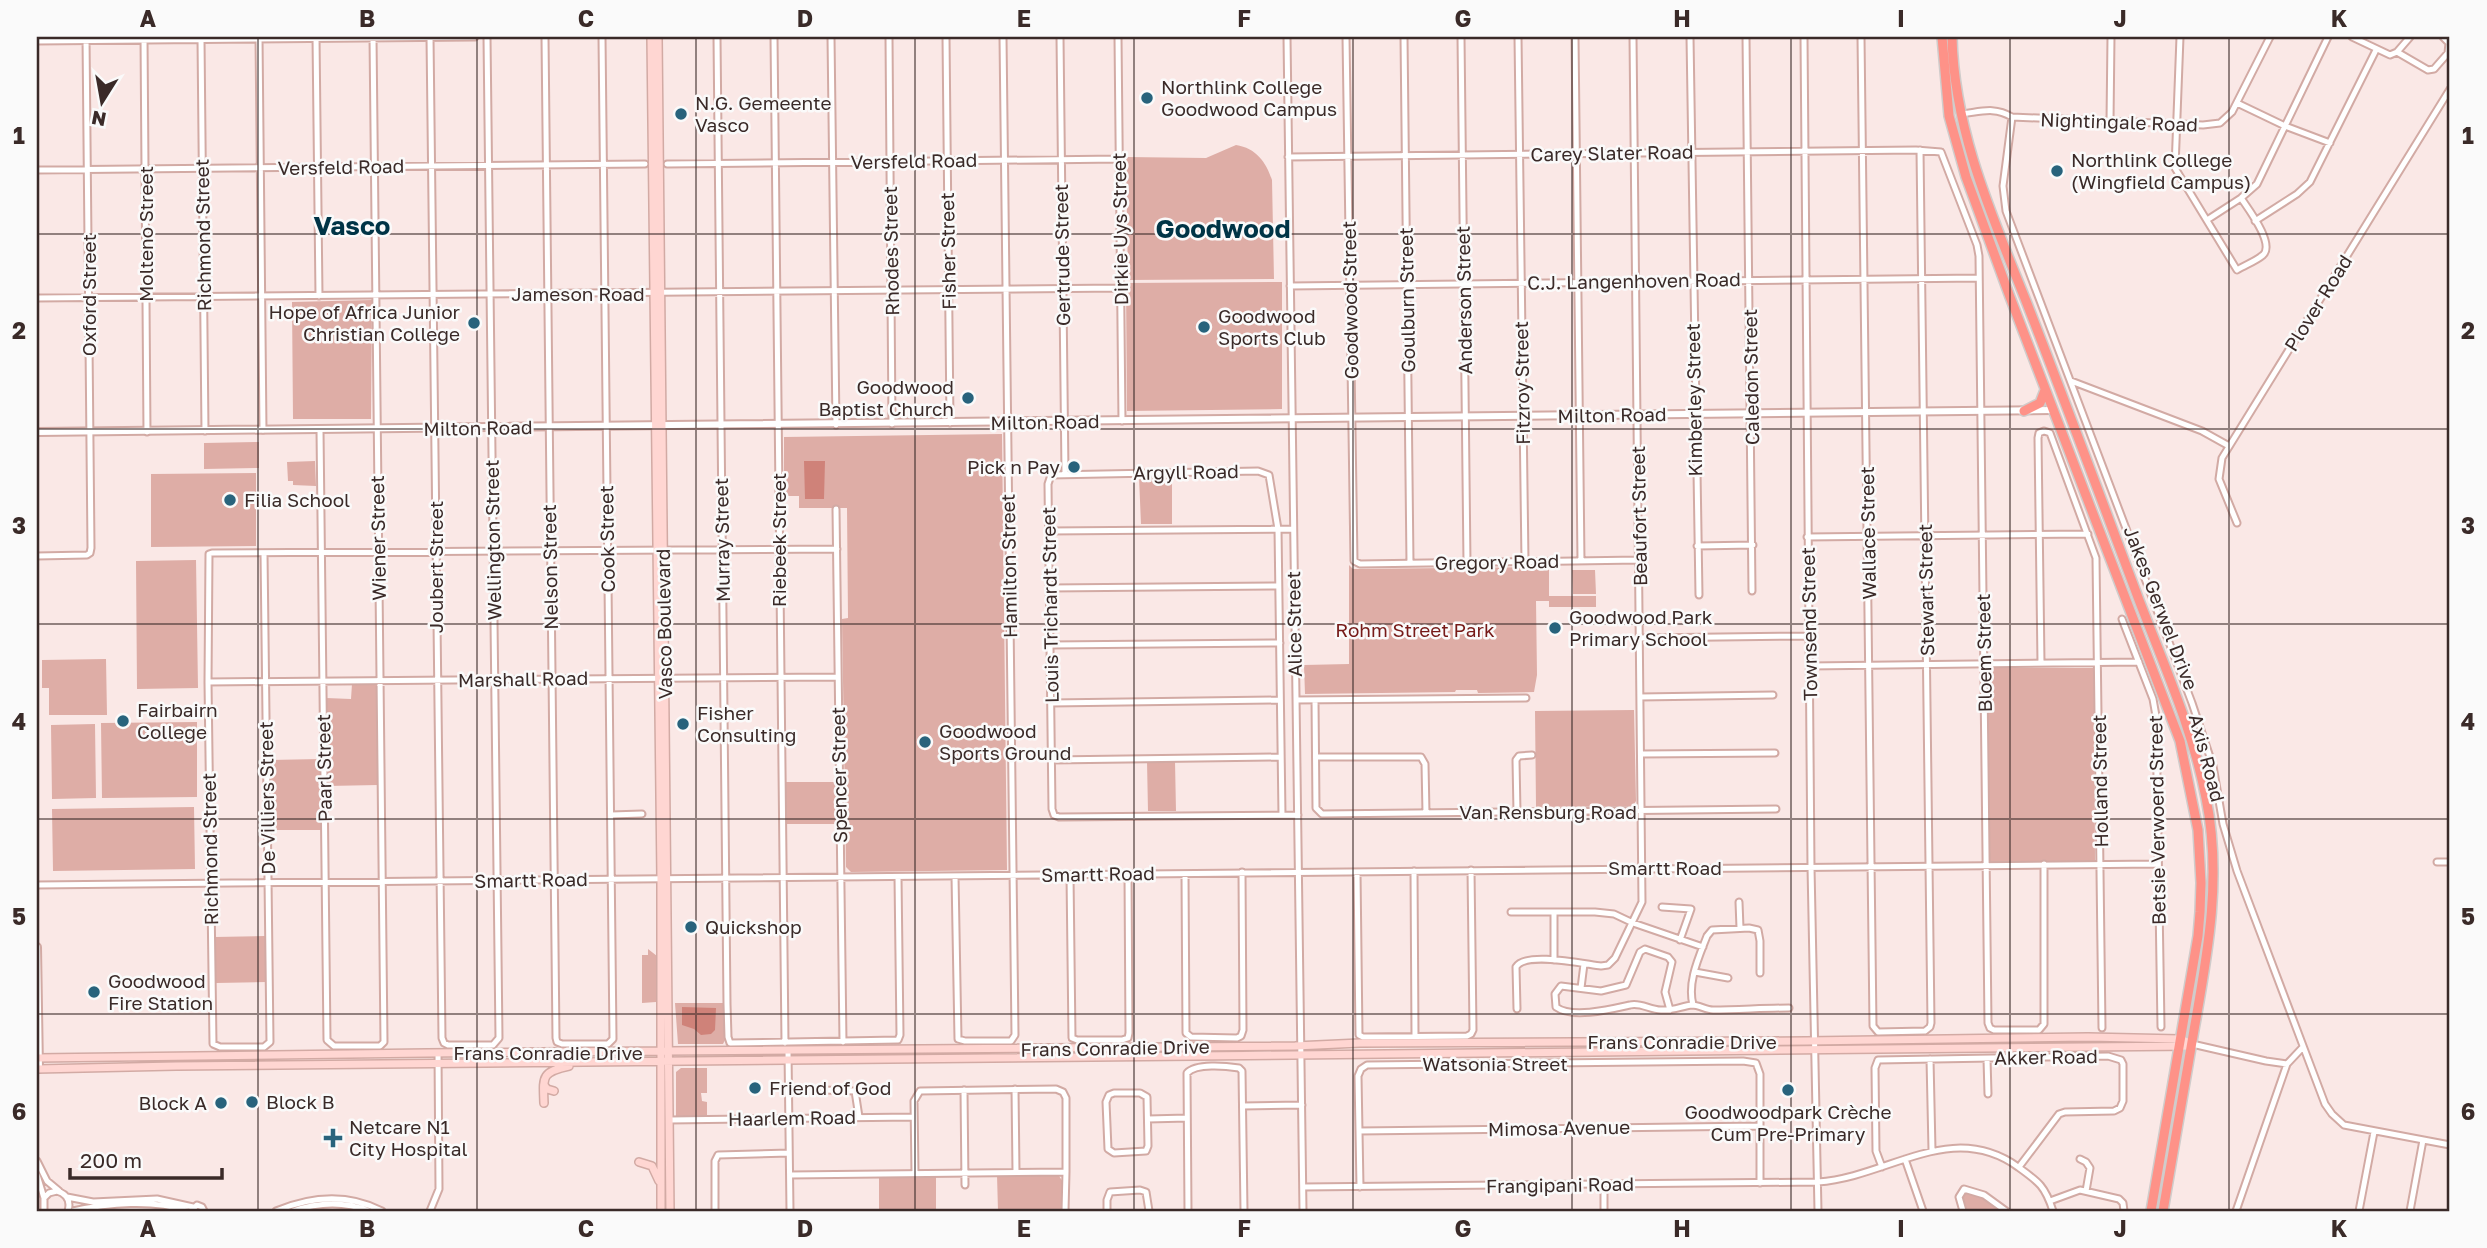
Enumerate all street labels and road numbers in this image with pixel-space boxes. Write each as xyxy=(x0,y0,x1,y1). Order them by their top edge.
street label: Nightingale Road xyxy=(2040,107,2198,136)
street label: Carey Slater Road xyxy=(1530,140,1694,165)
street label: Versfeld Road xyxy=(850,148,978,173)
street label: Dirkie Uys Street xyxy=(1107,152,1132,306)
street label: Versfeld Road xyxy=(277,154,405,179)
street label: Richmond Street xyxy=(190,158,215,312)
street label: Molteno Street xyxy=(134,166,157,302)
street label: Gertrude Street xyxy=(1049,184,1074,326)
street label: Rhodes Street xyxy=(878,186,903,316)
street label: Fisher Street xyxy=(935,192,960,310)
street label: Goodwood Street xyxy=(1337,221,1362,379)
street label: Anderson Street xyxy=(1451,225,1476,375)
street label: Goulburn Street xyxy=(1394,227,1419,373)
street label: Oxford Street xyxy=(77,234,100,356)
street label: Plover Road xyxy=(2279,250,2356,355)
street label: C.J. Langenhoven Road xyxy=(1527,267,1741,294)
street label: Jameson Road xyxy=(511,282,645,305)
street label: Caledon Street xyxy=(1738,309,1763,445)
street label: Fitzroy Street xyxy=(1509,321,1534,445)
street label: Kimberley Street xyxy=(1681,323,1706,477)
street label: Milton Road xyxy=(1557,402,1667,427)
street label: Milton Road xyxy=(990,409,1100,434)
street label: Milton Road xyxy=(423,415,533,440)
street label: Beaufort Street xyxy=(1626,446,1651,586)
street label: Wellington Street xyxy=(480,459,505,621)
street label: Argyll Road xyxy=(1133,459,1239,484)
street label: Wallace Street xyxy=(1855,466,1880,600)
street label: Riebeek Street xyxy=(767,473,790,607)
street label: Wiener Street xyxy=(365,475,390,601)
street label: Murray Street xyxy=(709,478,734,602)
street label: Cook Street xyxy=(594,485,619,593)
street label: Hamilton Street xyxy=(996,494,1021,638)
street label: Joubert Street xyxy=(424,501,447,633)
street label: Nelson Street xyxy=(537,504,562,630)
street label: Louis Trichardt Street xyxy=(1036,507,1063,703)
street label: Jakes Gerwel Drive xyxy=(2120,523,2203,693)
street label: Stewart Street xyxy=(1913,524,1938,656)
street label: Townsend Street xyxy=(1796,547,1821,701)
street label: Vasco Boulevard xyxy=(651,548,676,700)
street label: Gregory Road xyxy=(1434,549,1560,574)
street label: Alice Street xyxy=(1281,571,1306,677)
street label: Bloem Street xyxy=(1971,593,1996,713)
street label: Marshall Road xyxy=(458,666,588,691)
street label: Spencer Street xyxy=(826,707,851,843)
street label: Axis Road xyxy=(2185,711,2230,804)
street label: Paarl Street xyxy=(311,714,336,822)
street label: Holland Street xyxy=(2087,714,2112,848)
street label: Betsie Verwoerd Street xyxy=(2143,715,2170,925)
street label: De Villiers Street xyxy=(254,721,279,875)
street label: Richmond Street xyxy=(197,772,222,926)
street label: Van Rensburg Road xyxy=(1459,800,1637,823)
street label: Smartt Road xyxy=(1608,856,1722,879)
street label: Smartt Road xyxy=(1041,861,1155,886)
street label: Smartt Road xyxy=(474,867,588,892)
street label: Frans Conradie Drive xyxy=(1587,1030,1777,1053)
street label: Frans Conradie Drive xyxy=(1020,1034,1210,1061)
street label: Frans Conradie Drive xyxy=(453,1041,643,1064)
street label: Akker Road xyxy=(1994,1044,2098,1069)
street label: Watsonia Street xyxy=(1422,1052,1568,1075)
street label: Haarlem Road xyxy=(728,1105,856,1130)
street label: Mimosa Avenue xyxy=(1488,1115,1630,1140)
street label: Frangipani Road xyxy=(1486,1172,1634,1197)

